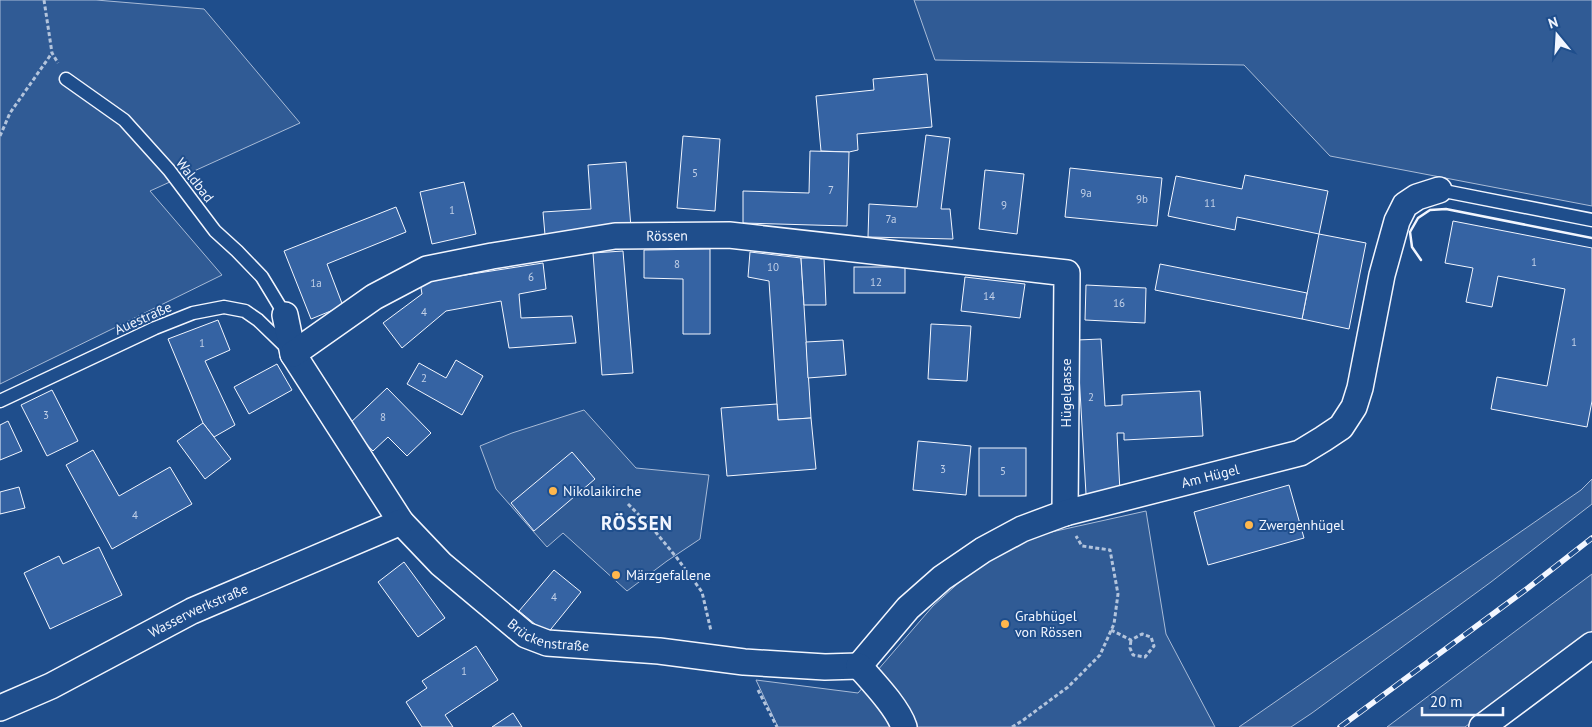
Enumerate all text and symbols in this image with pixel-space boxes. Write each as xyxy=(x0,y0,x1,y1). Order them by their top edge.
north arrow xyxy=(1532,10,1582,60)
text: N xyxy=(1546,13,1560,33)
street label: Waldbad xyxy=(172,154,218,206)
house number: 5 xyxy=(692,166,698,180)
house number: 7 xyxy=(828,183,834,197)
house number: 9a xyxy=(1080,186,1092,200)
house number: 9b xyxy=(1136,192,1148,206)
house number: 11 xyxy=(1204,196,1216,210)
house number: 9 xyxy=(1001,198,1007,212)
house number: 1 xyxy=(449,203,455,217)
house number: 7a xyxy=(886,212,896,226)
street label: Rössen xyxy=(646,226,688,245)
house number: 1 xyxy=(1531,255,1537,269)
house number: 8 xyxy=(674,257,680,271)
house number: 10 xyxy=(767,260,779,274)
house number: 6 xyxy=(528,270,534,284)
house number: 12 xyxy=(870,275,882,289)
house number: 1a xyxy=(310,276,322,290)
house number: 14 xyxy=(983,289,995,303)
house number: 16 xyxy=(1113,296,1125,310)
street label: Auestraße xyxy=(112,297,174,339)
house number: 4 xyxy=(421,305,427,319)
house number: 1 xyxy=(1571,335,1577,349)
house number: 1 xyxy=(199,336,205,350)
street label: Hügelgasse xyxy=(1057,358,1075,428)
house number: 2 xyxy=(421,371,427,385)
house number: 2 xyxy=(1088,390,1094,404)
house number: 3 xyxy=(43,408,49,422)
house number: 8 xyxy=(380,410,386,424)
street label: Am Hügel xyxy=(1179,460,1241,492)
house number: 3 xyxy=(940,462,946,476)
house number: 5 xyxy=(1000,464,1006,478)
place label: Nikolaikirche xyxy=(563,482,641,500)
marker: Nikolaikirche xyxy=(547,485,559,497)
house number: 4 xyxy=(132,508,138,522)
district label: RÖSSEN xyxy=(601,511,673,535)
place label: Zwergenhügel xyxy=(1259,516,1344,534)
marker: Zwergenhügel xyxy=(1243,519,1255,531)
place label: Märzgefallene xyxy=(626,566,711,584)
marker: Märzgefallene xyxy=(610,569,622,581)
street label: Wasserwerkstraße xyxy=(145,579,251,642)
house number: 4 xyxy=(551,590,557,604)
place label: Grabhügel von Rössen xyxy=(1015,607,1082,641)
street label: Brückenstraße xyxy=(504,614,590,655)
marker: Grabhügel von Rössen xyxy=(999,618,1011,630)
house number: 1 xyxy=(461,664,467,678)
scale bar xyxy=(1422,684,1503,716)
text: 20 m xyxy=(1430,692,1463,711)

